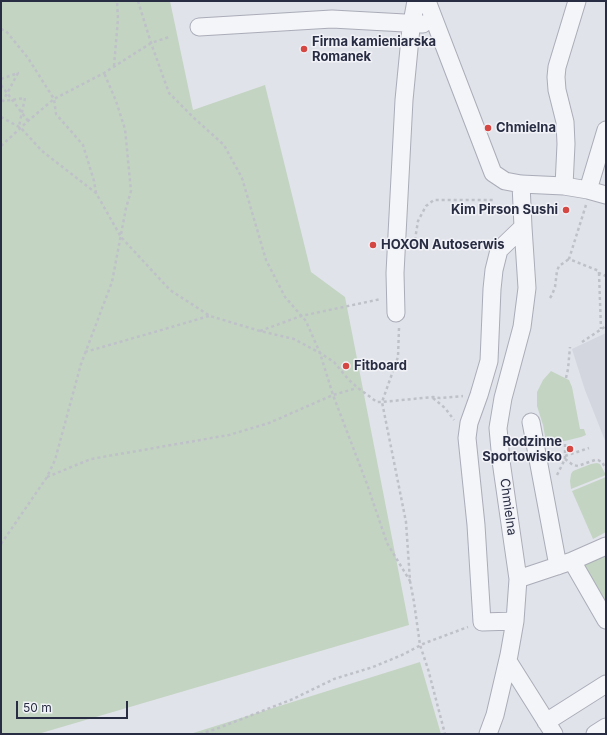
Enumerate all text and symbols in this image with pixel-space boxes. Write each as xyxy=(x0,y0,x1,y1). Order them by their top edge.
place label: Firma kamieniarska Romanek xyxy=(312,34,436,65)
marker: Firma kamieniarska Romanek xyxy=(299,44,309,54)
place label: Chmielna xyxy=(496,120,556,136)
marker: Chmielna xyxy=(483,123,493,133)
place label: Kim Pirson Sushi xyxy=(451,202,558,218)
marker: Kim Pirson Sushi xyxy=(561,205,571,215)
place label: HOXON Autoserwis xyxy=(381,237,505,253)
marker: HOXON Autoserwis xyxy=(368,240,378,250)
place label: Fitboard xyxy=(354,358,407,374)
marker: Fitboard xyxy=(341,361,351,371)
place label: Rodzinne Sportowisko xyxy=(482,434,562,465)
marker: Rodzinne Sportowisko xyxy=(565,444,575,454)
street label: Chmielna xyxy=(496,477,520,537)
scale bar xyxy=(18,693,130,719)
text: 50 m xyxy=(23,700,52,715)

